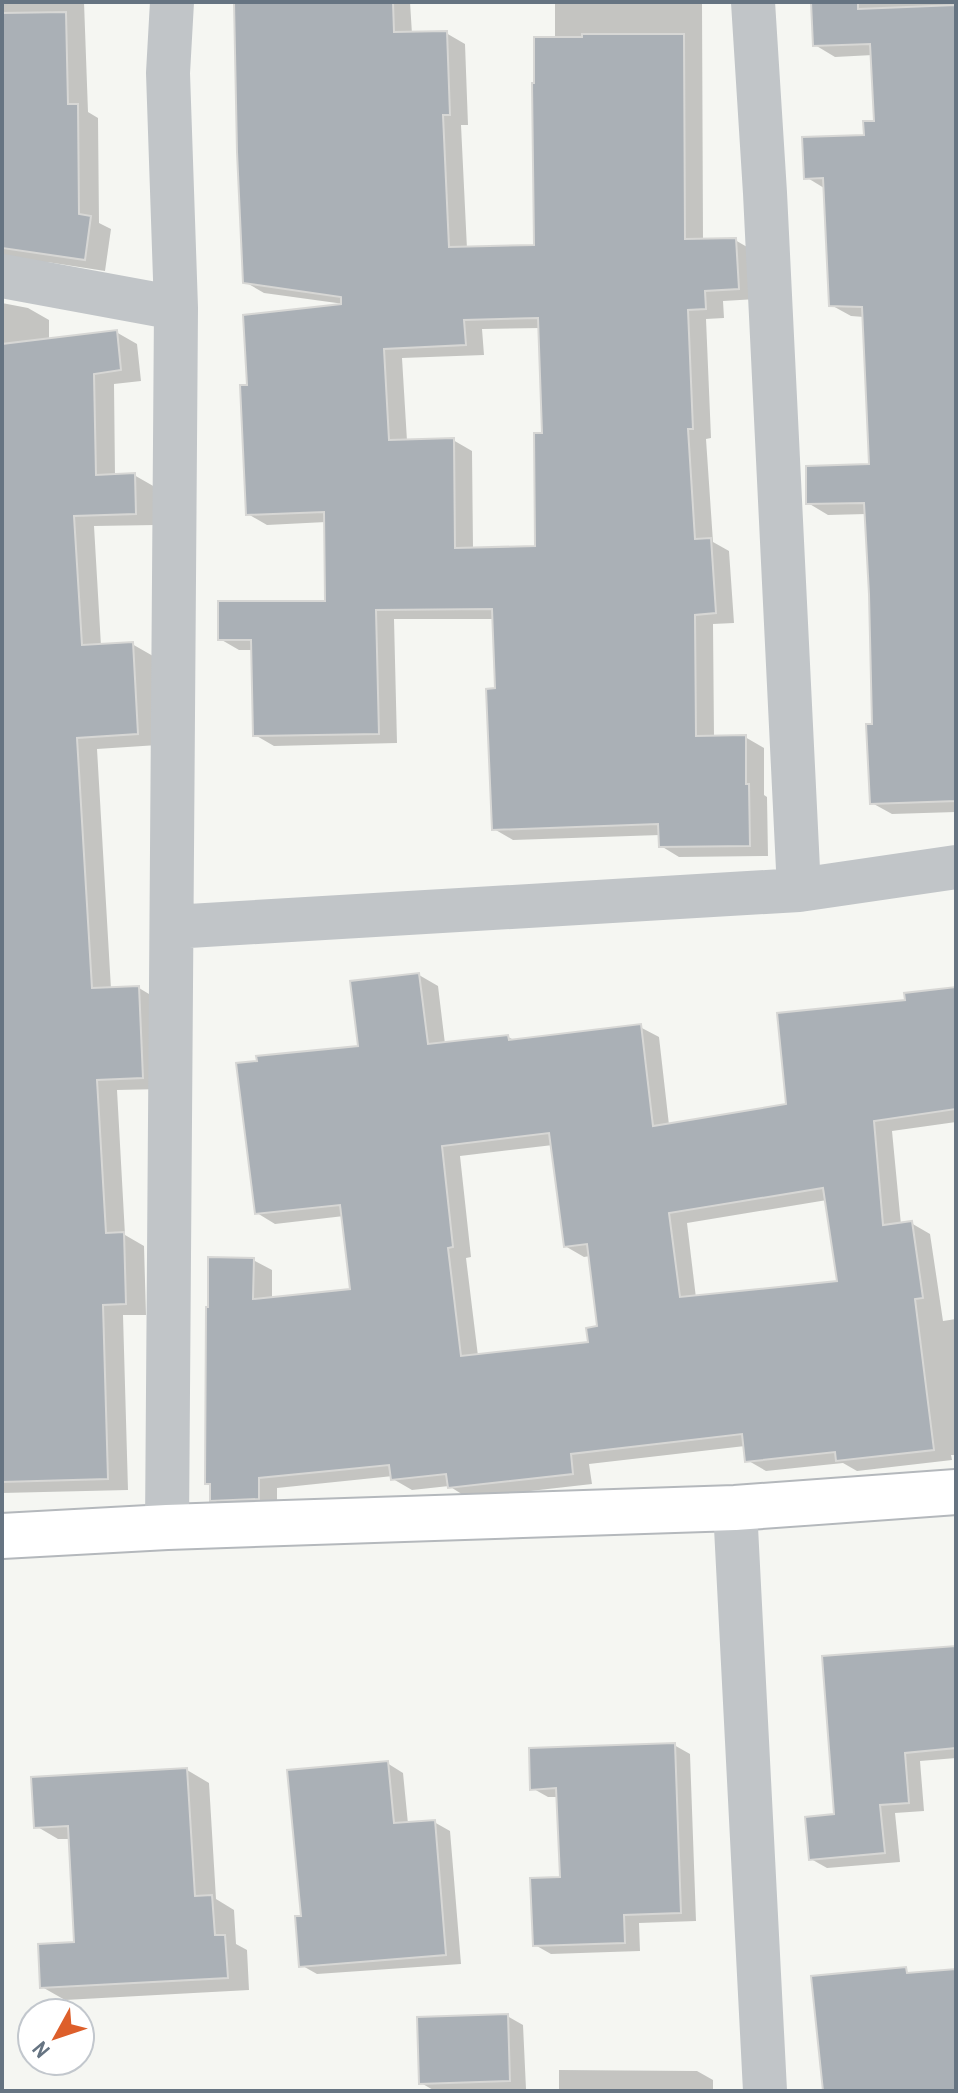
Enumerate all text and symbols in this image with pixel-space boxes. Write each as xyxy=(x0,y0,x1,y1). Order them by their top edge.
north arrow xyxy=(16,1997,96,2077)
text: N xyxy=(25,2035,56,2064)

